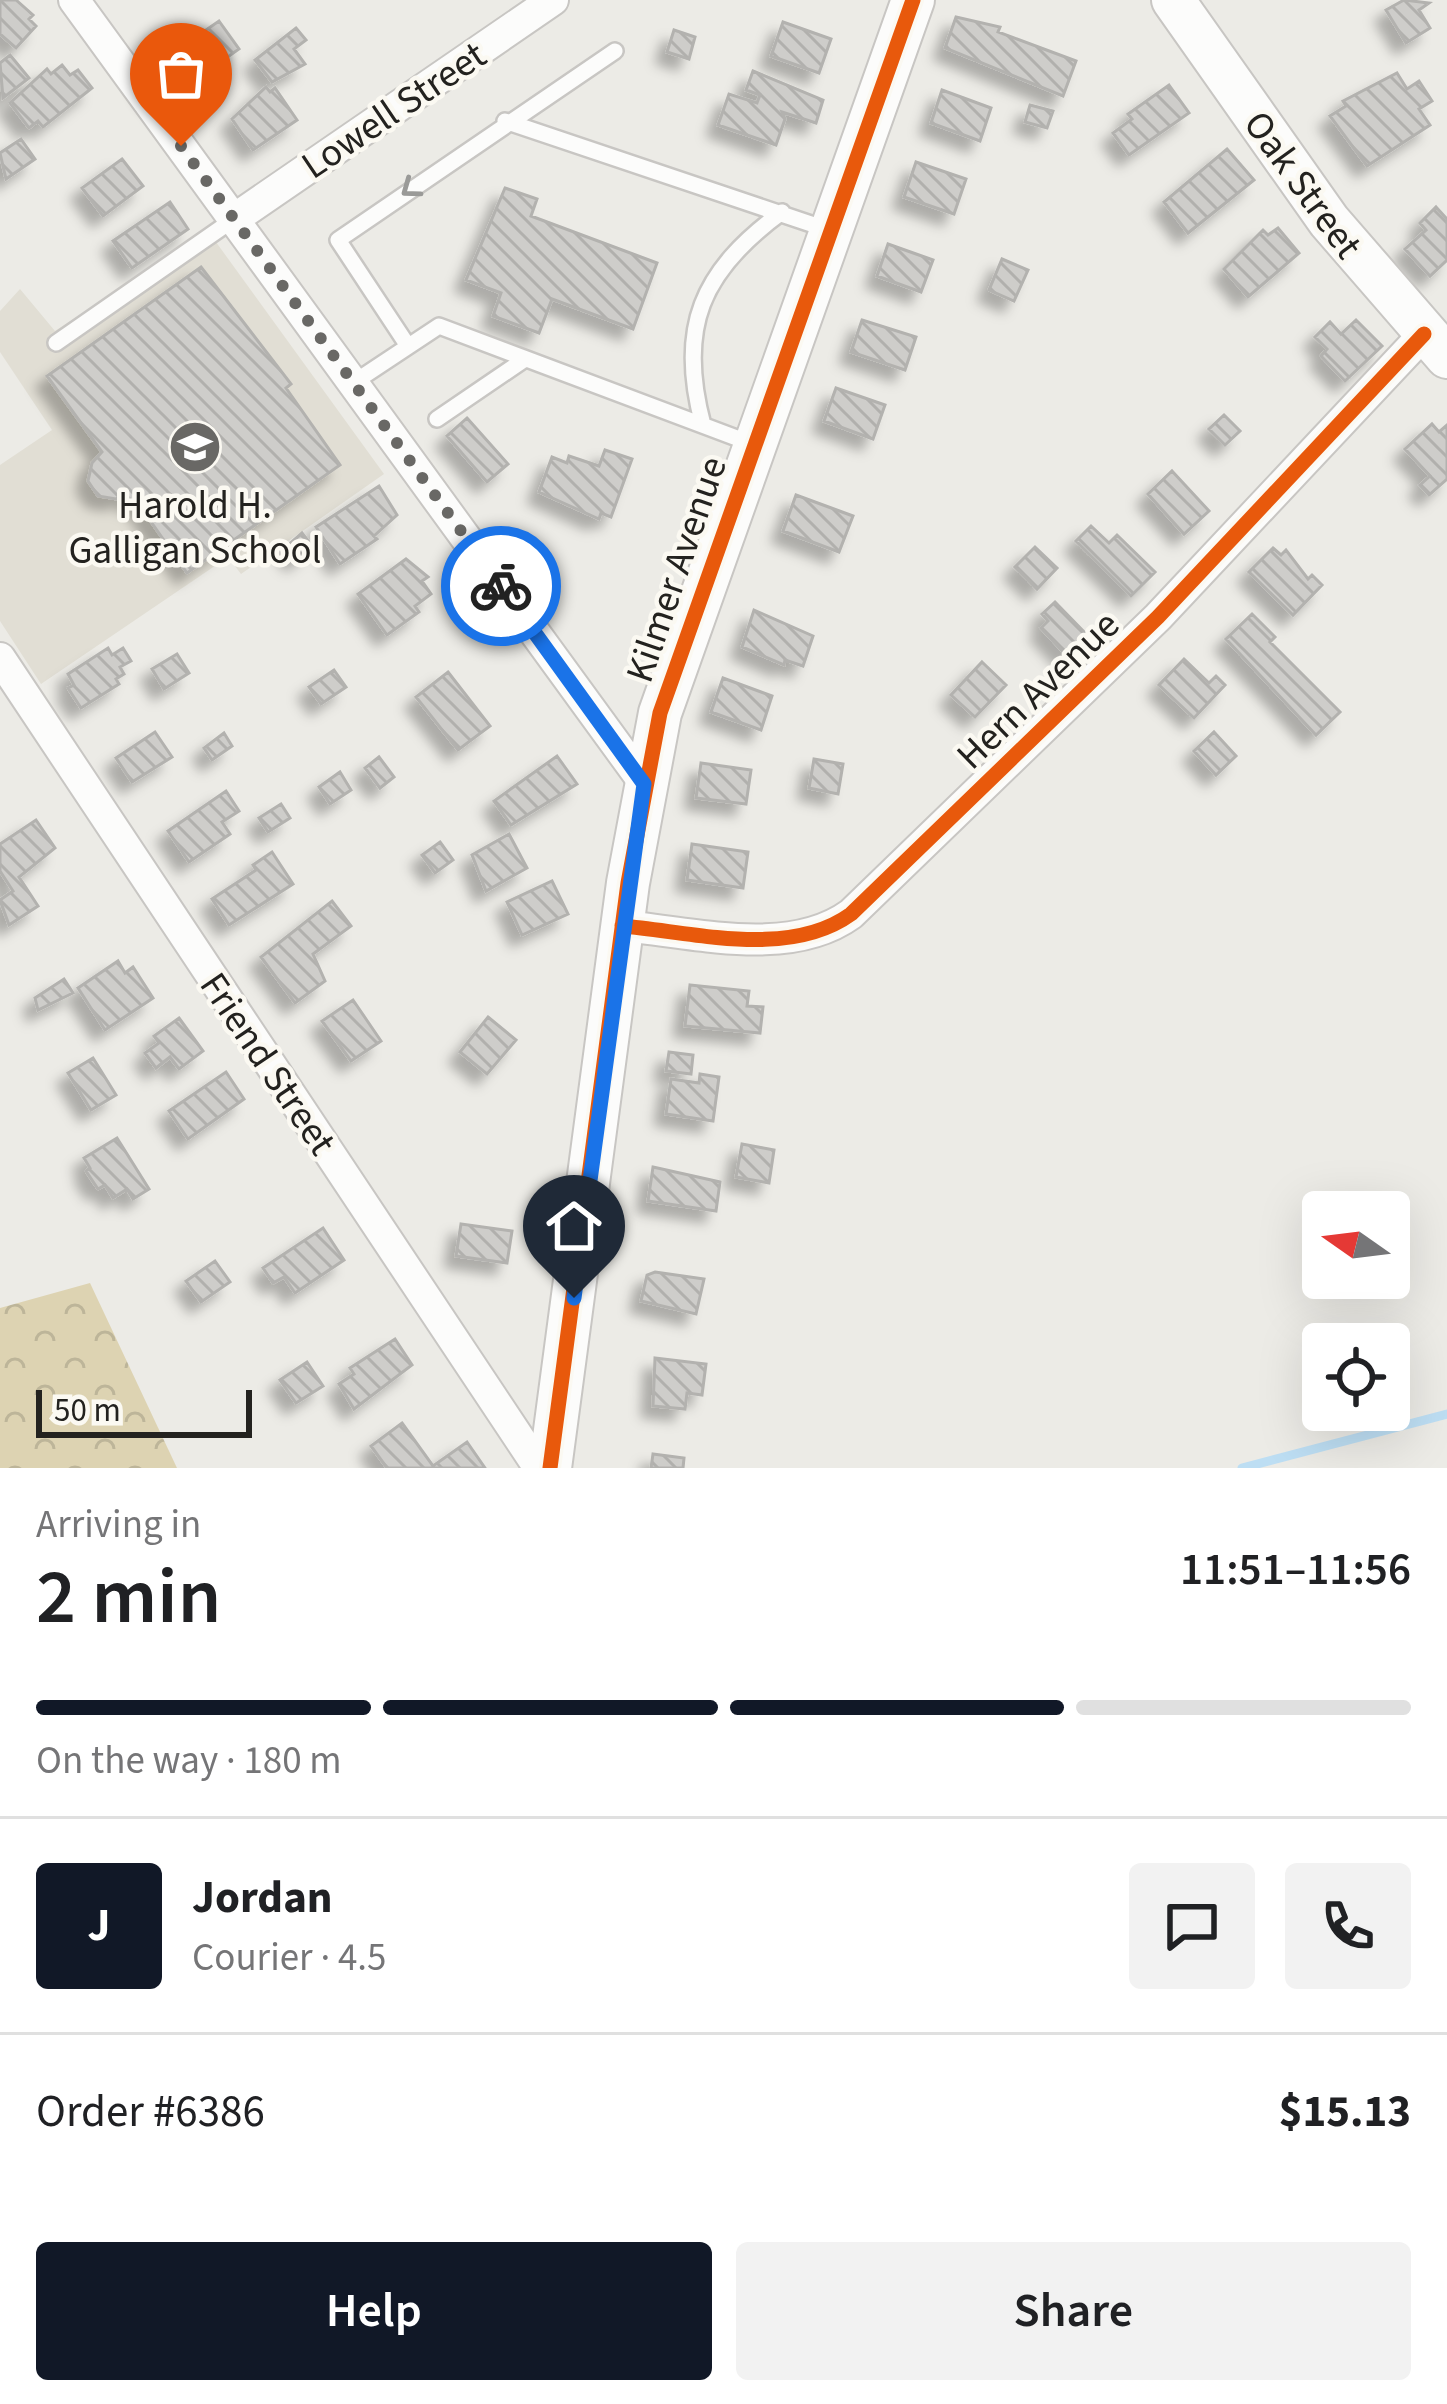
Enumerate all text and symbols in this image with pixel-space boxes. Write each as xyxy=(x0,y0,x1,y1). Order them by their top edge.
pin xyxy=(130,23,232,146)
street label: Lowell Street xyxy=(291,28,498,193)
icon: bag xyxy=(148,41,214,107)
street label: Oak Street xyxy=(1230,100,1375,271)
one-way arrow xyxy=(401,175,423,197)
school or university icon: Harold H. Galligan School xyxy=(167,419,223,475)
street label: Kilmer Avenue xyxy=(612,449,742,690)
place label: Harold H. Galligan School xyxy=(68,478,322,579)
courier xyxy=(441,526,561,646)
icon: bike xyxy=(468,553,534,619)
street label: Hern Avenue xyxy=(944,598,1133,783)
street label: Friend Street xyxy=(186,962,349,1167)
pin xyxy=(523,1175,625,1298)
north arrow xyxy=(1302,1191,1410,1299)
map controls xyxy=(1302,1191,1410,1431)
icon: home xyxy=(541,1193,607,1259)
button: locate xyxy=(1302,1323,1410,1431)
scale bar xyxy=(36,1384,252,1437)
text: 50 m xyxy=(54,1387,121,1434)
text: Arriving in xyxy=(36,1497,201,1553)
text: 11:51–11:56 xyxy=(1180,1538,1411,1602)
text: 2 min xyxy=(36,1542,221,1653)
text: On the way · 180 m xyxy=(36,1733,342,1789)
button: chat xyxy=(1129,1863,1255,1989)
button: phone xyxy=(1285,1863,1411,1989)
text: Jordan xyxy=(192,1866,333,1930)
text: J xyxy=(88,1894,110,1958)
text: Courier · 4.5 xyxy=(192,1930,386,1986)
text: Order #6386 xyxy=(36,2080,265,2144)
text: $15.13 xyxy=(1279,2080,1411,2144)
button: Help xyxy=(36,2242,712,2380)
button: Share xyxy=(736,2242,1411,2380)

